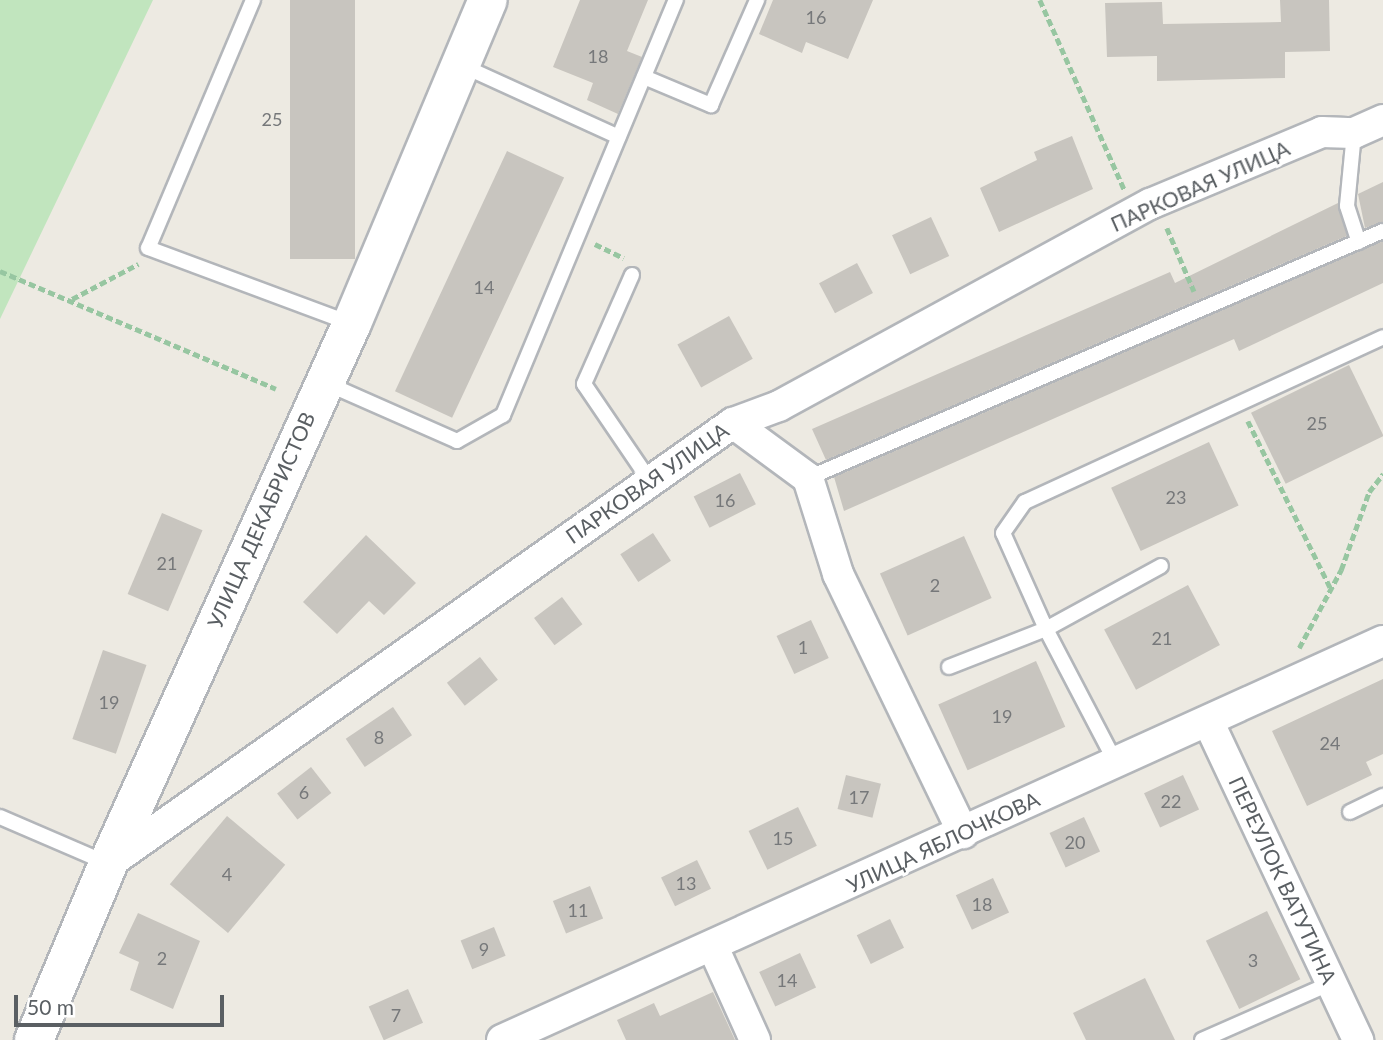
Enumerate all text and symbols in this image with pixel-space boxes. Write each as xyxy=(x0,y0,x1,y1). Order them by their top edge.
house number: 16 xyxy=(806,6,826,28)
house number: 18 xyxy=(588,45,608,67)
house number: 25 xyxy=(262,108,282,130)
street label: ПАРКОВАЯ УЛИЦА xyxy=(1107,135,1293,237)
house number: 14 xyxy=(474,276,494,298)
street label: УЛИЦА ДЕКАБРИСТОВ xyxy=(202,408,320,632)
house number: 25 xyxy=(1307,412,1327,434)
street label: ПАРКОВАЯ УЛИЦА xyxy=(561,417,733,549)
house number: 23 xyxy=(1166,486,1186,508)
house number: 16 xyxy=(715,489,735,511)
house number: 21 xyxy=(157,552,177,574)
house number: 2 xyxy=(930,574,940,596)
house number: 21 xyxy=(1152,627,1172,649)
house number: 1 xyxy=(798,636,808,658)
house number: 19 xyxy=(99,691,119,713)
house number: 19 xyxy=(992,705,1012,727)
house number: 8 xyxy=(374,726,384,748)
house number: 24 xyxy=(1320,732,1340,754)
street label: ПЕРЕУЛОК ВАТУТИНА xyxy=(1224,772,1342,988)
house number: 6 xyxy=(299,781,309,803)
street label: УЛИЦА ЯБЛОЧКОВА xyxy=(843,786,1043,898)
house number: 17 xyxy=(849,786,869,808)
house number: 22 xyxy=(1161,790,1181,812)
house number: 15 xyxy=(773,827,793,849)
house number: 20 xyxy=(1065,831,1085,853)
house number: 4 xyxy=(222,863,232,885)
house number: 13 xyxy=(676,872,696,894)
house number: 18 xyxy=(972,893,992,915)
house number: 11 xyxy=(568,899,588,921)
house number: 9 xyxy=(479,938,489,960)
house number: 2 xyxy=(157,947,167,969)
house number: 3 xyxy=(1248,949,1258,971)
house number: 14 xyxy=(777,969,797,991)
scale bar xyxy=(18,981,228,1025)
text: 50 m xyxy=(27,994,74,1019)
house number: 7 xyxy=(391,1004,401,1026)

